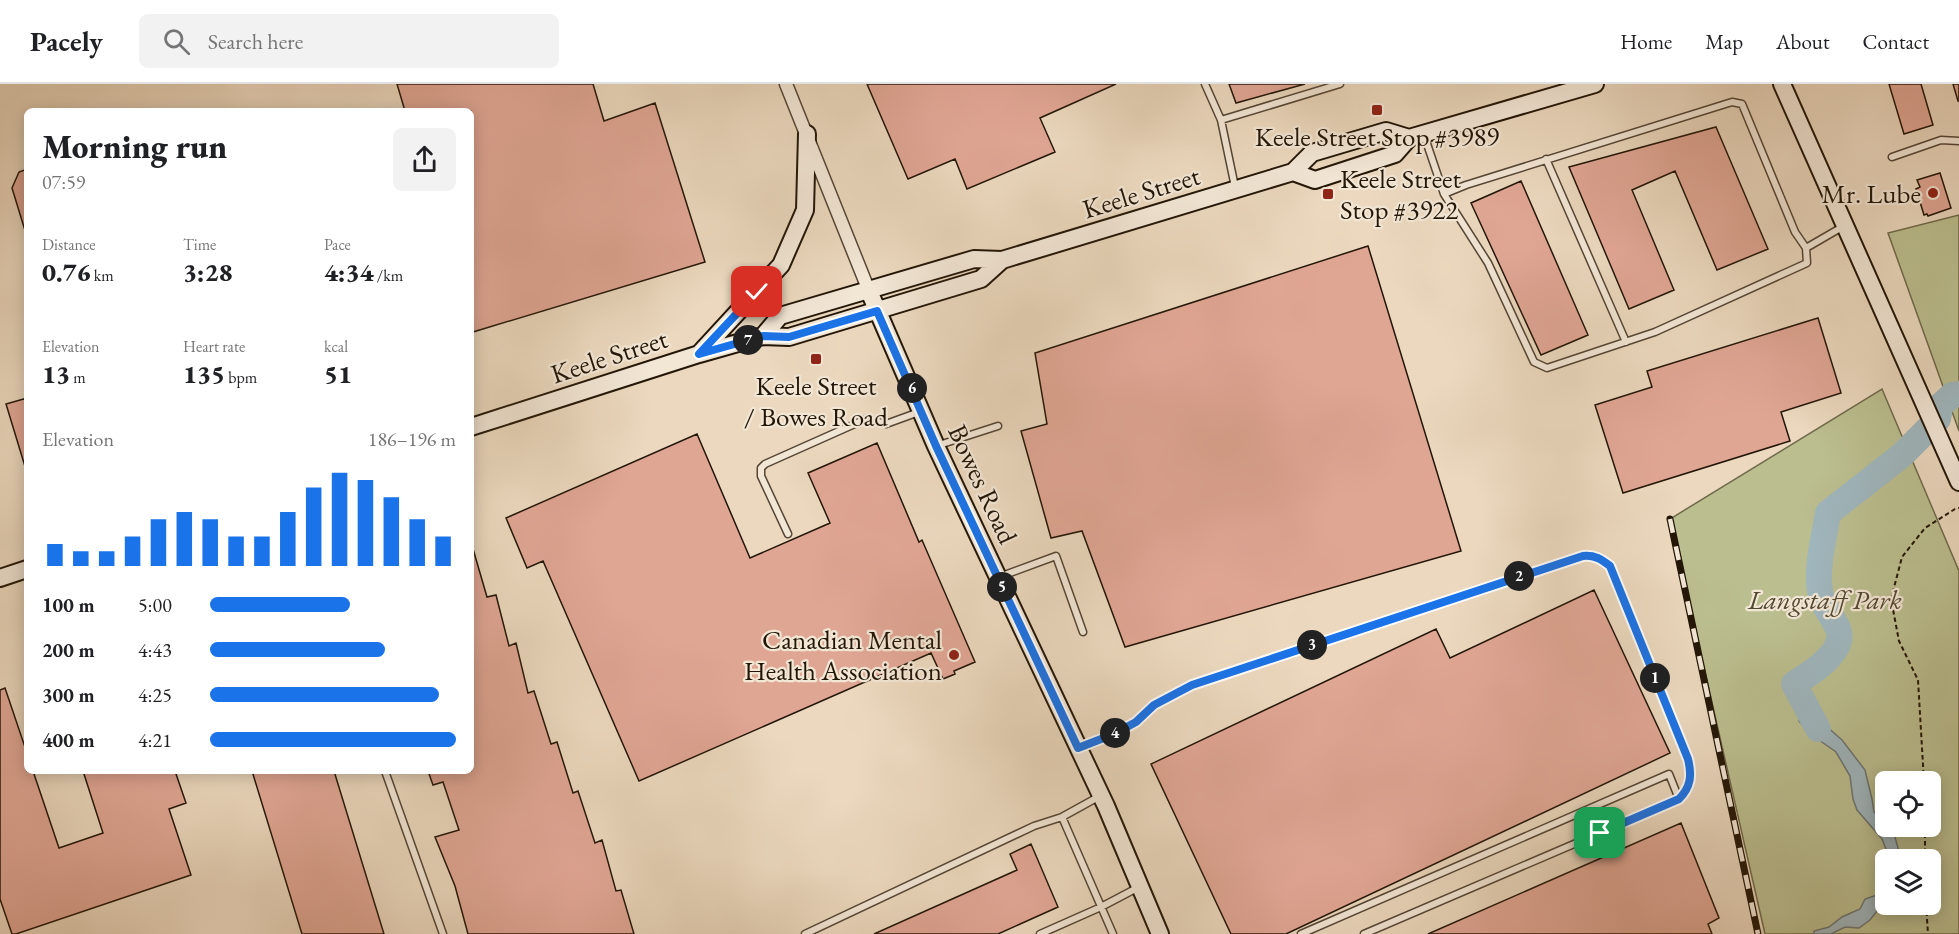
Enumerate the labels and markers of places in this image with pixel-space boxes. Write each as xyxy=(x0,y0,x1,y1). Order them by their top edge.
marker: Keele Street Stop #3989 xyxy=(1370,103,1384,117)
place label: Keele Street Stop #3989 xyxy=(1255,119,1499,154)
place label: Keele Street Stop #3922 xyxy=(1340,161,1461,227)
place label: Mr. Lube xyxy=(1822,176,1921,211)
marker: Mr. Lube xyxy=(1926,186,1940,200)
marker: Keele Street Stop #3922 xyxy=(1321,187,1335,201)
pin xyxy=(731,266,782,317)
pin: 7 xyxy=(733,325,763,355)
marker: Keele Street / Bowes Road xyxy=(809,352,823,366)
place label: Keele Street / Bowes Road xyxy=(744,368,888,434)
pin: 6 xyxy=(897,373,927,403)
pin: 2 xyxy=(1504,561,1534,591)
pin: 5 xyxy=(987,572,1017,602)
place label: Canadian Mental Health Association xyxy=(744,622,942,688)
pin: 3 xyxy=(1297,630,1327,660)
marker: Canadian Mental Health Association xyxy=(947,648,961,662)
pin: 1 xyxy=(1640,663,1670,693)
pin: 4 xyxy=(1100,718,1130,748)
pin xyxy=(1574,807,1625,858)

